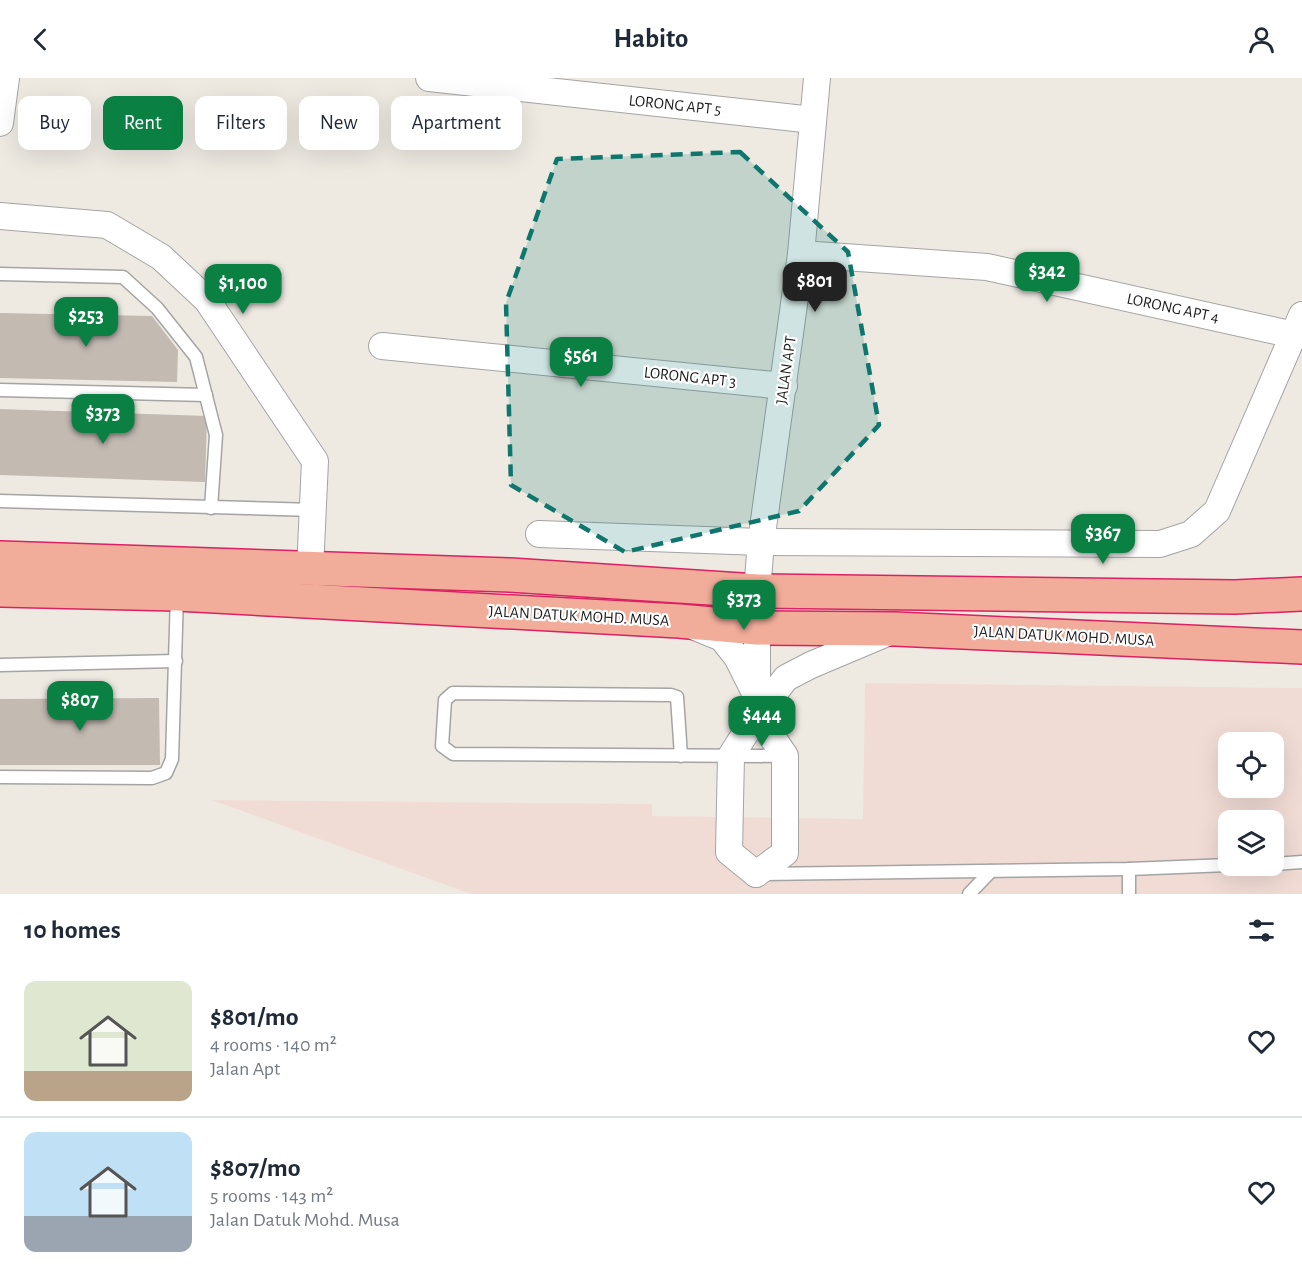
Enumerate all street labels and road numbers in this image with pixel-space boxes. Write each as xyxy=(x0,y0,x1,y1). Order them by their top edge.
street label: LORONG APT 5 xyxy=(628,92,722,118)
street label: LORONG APT 4 xyxy=(1125,290,1221,326)
street label: JALAN APT xyxy=(773,335,799,405)
street label: LORONG APT 3 xyxy=(643,364,737,390)
street label: JALAN DATUK MOHD. MUSA xyxy=(488,603,670,629)
street label: JALAN DATUK MOHD. MUSA xyxy=(973,623,1155,649)

